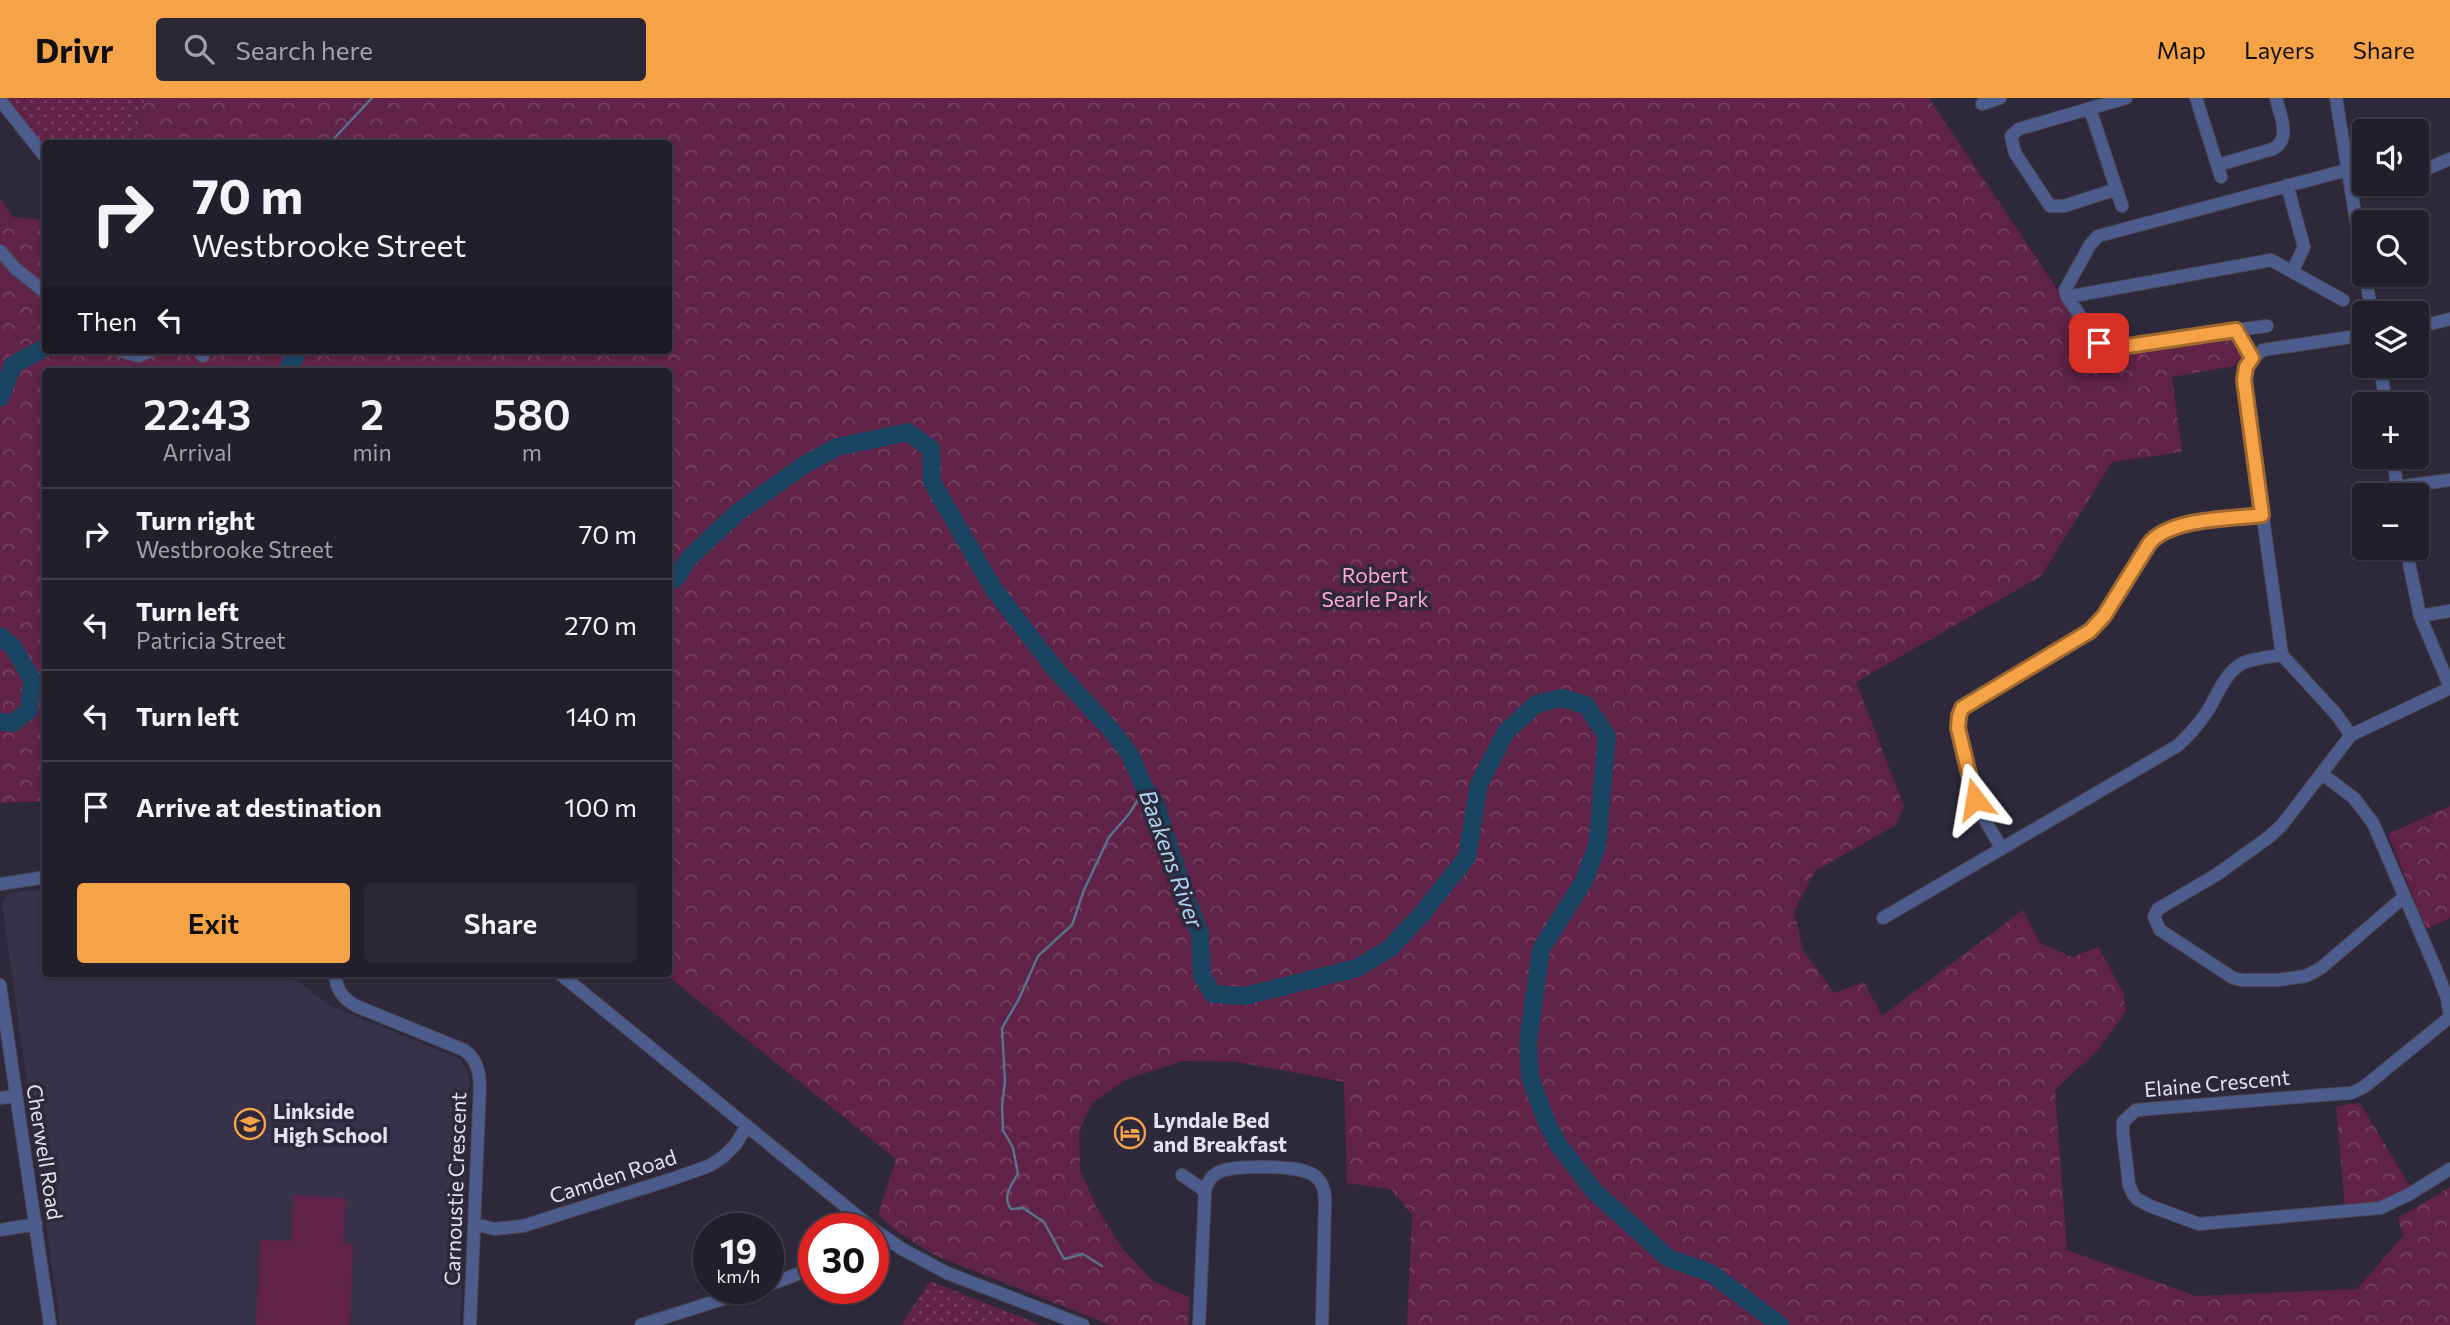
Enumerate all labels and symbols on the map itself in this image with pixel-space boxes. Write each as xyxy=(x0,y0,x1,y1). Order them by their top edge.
pin xyxy=(2069,313,2129,373)
park label: Robert Searle Park xyxy=(1321,562,1429,611)
position arrow xyxy=(1938,762,2012,836)
water label: Baakens River xyxy=(1134,786,1210,932)
street label: Elaine Crescent xyxy=(2143,1064,2291,1101)
street label: Cherwell Road xyxy=(22,1082,69,1221)
street label: Carnoustie Crescent xyxy=(439,1092,470,1286)
place label: Linkside High School xyxy=(273,1098,388,1147)
school or university icon: Linkside High School xyxy=(233,1107,267,1141)
place label: Lyndale Bed and Breakfast xyxy=(1153,1107,1287,1156)
hotel icon: Lyndale Bed and Breakfast xyxy=(1113,1116,1147,1150)
street label: Camden Road xyxy=(546,1143,679,1208)
speed limit sign: 30 xyxy=(798,1213,889,1304)

